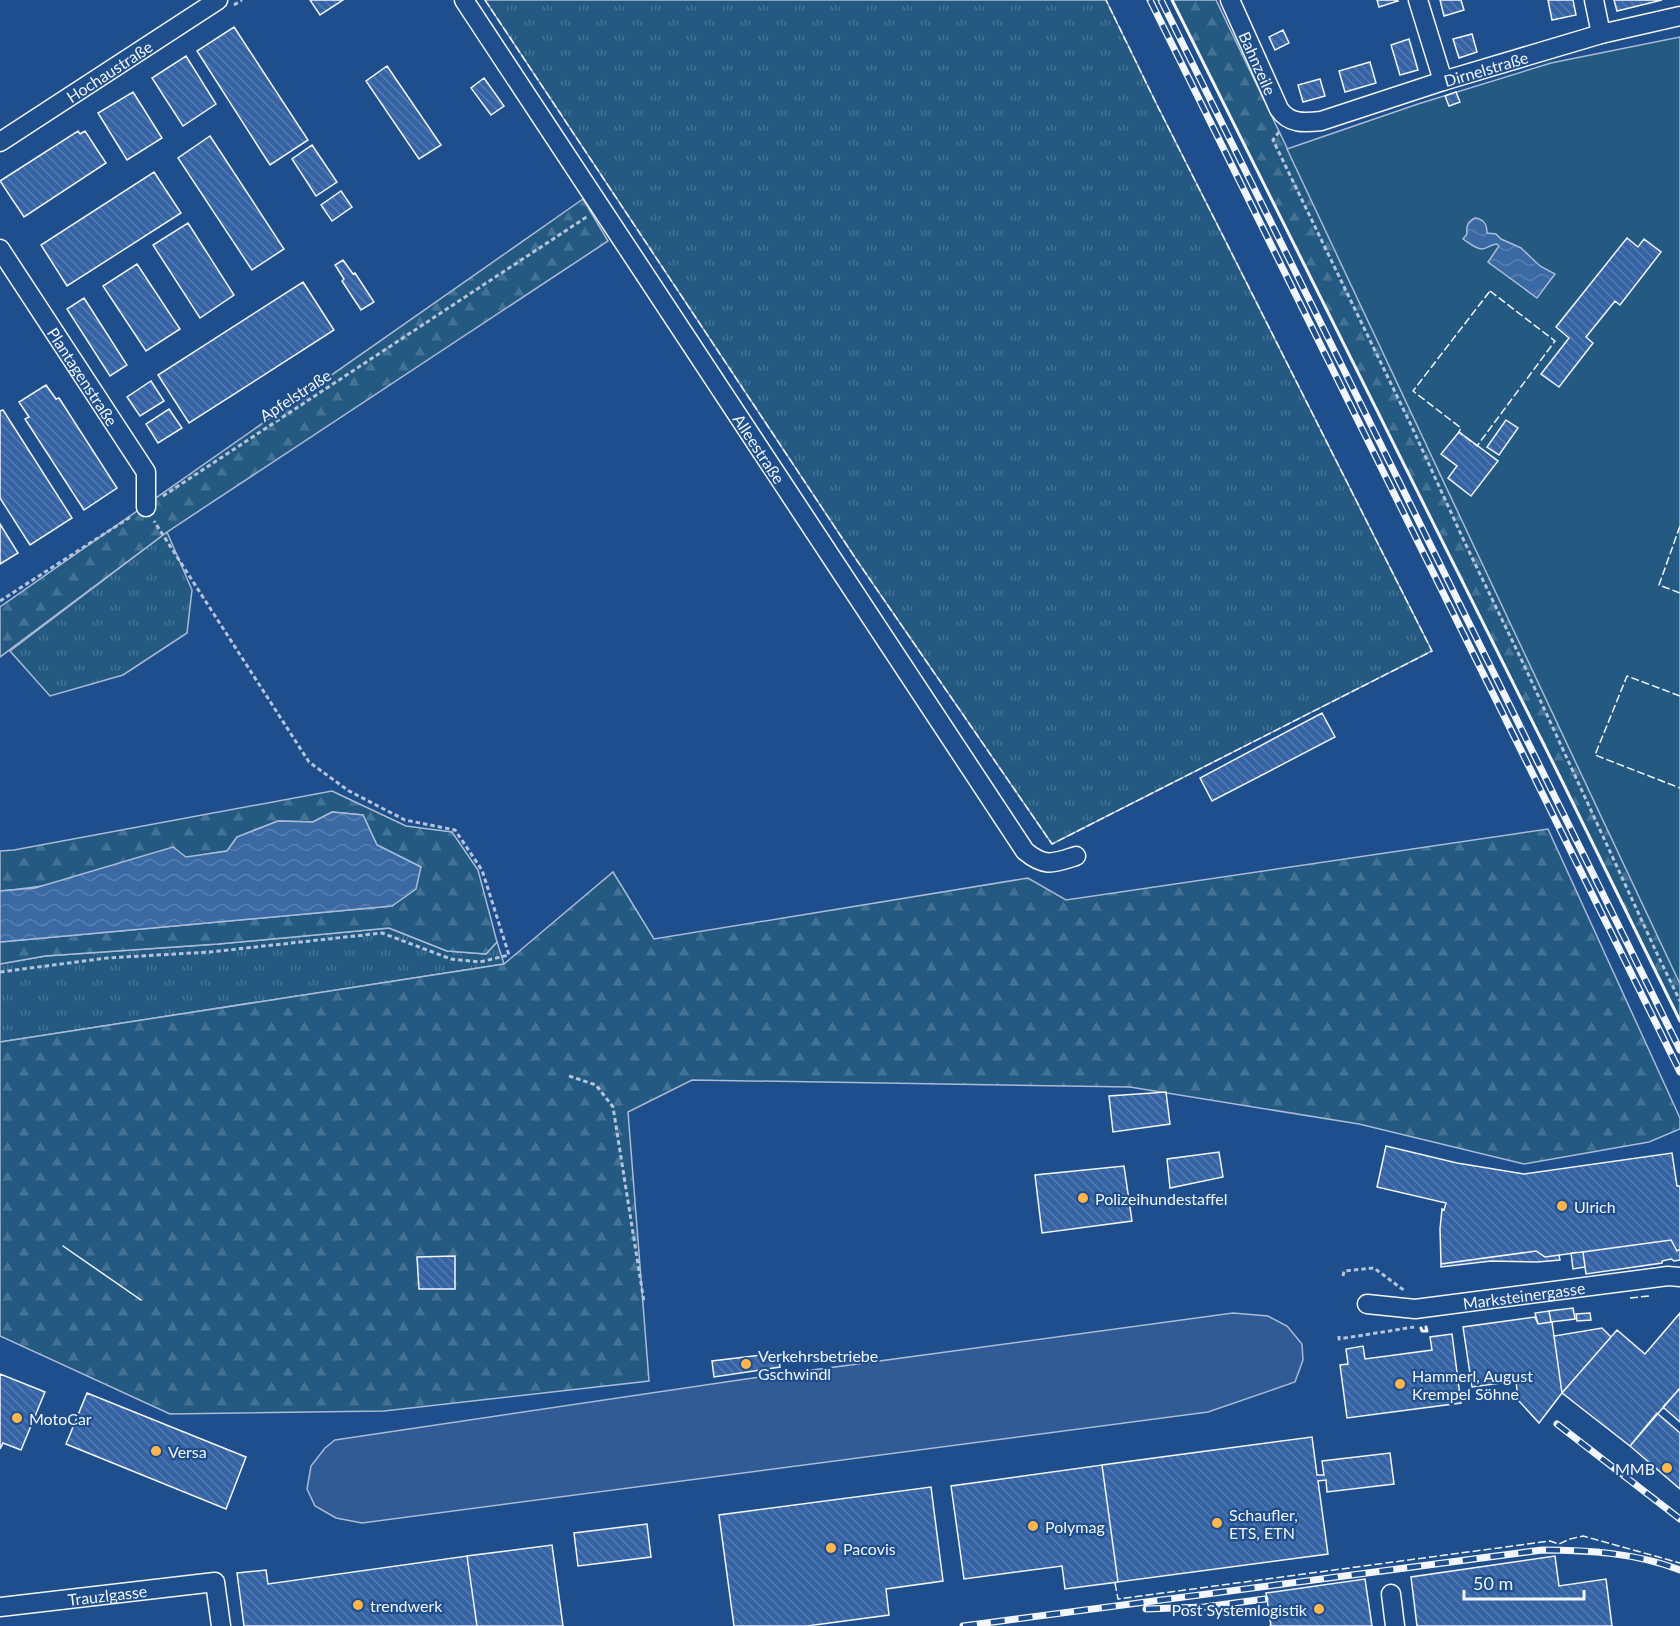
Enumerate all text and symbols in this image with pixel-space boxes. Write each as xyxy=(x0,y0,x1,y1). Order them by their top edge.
street label: Bahnzeile xyxy=(1236,28,1281,98)
street label: Hochaustraße xyxy=(62,36,155,106)
street label: Dirnelstraße xyxy=(1441,47,1530,90)
street label: Plantagenstraße xyxy=(44,323,122,429)
street label: Apfelstraße xyxy=(256,365,334,425)
street label: Alleestraße xyxy=(730,410,789,487)
place label: Polizeihundestaffel xyxy=(1095,1189,1228,1208)
marker: Polizeihundestaffel xyxy=(1076,1191,1090,1205)
place label: Ulrich xyxy=(1574,1197,1616,1216)
marker: Ulrich xyxy=(1555,1199,1569,1213)
street label: Marksteinergasse xyxy=(1462,1277,1586,1312)
place label: Verkehrsbetriebe Gschwindl xyxy=(758,1346,878,1383)
marker: Verkehrsbetriebe Gschwindl xyxy=(739,1357,753,1371)
place label: Hammerl, August Krempel Söhne xyxy=(1412,1366,1533,1403)
marker: Hammerl, August Krempel Söhne xyxy=(1393,1377,1407,1391)
place label: MotoCar xyxy=(29,1409,92,1428)
marker: MotoCar xyxy=(10,1411,24,1425)
place label: Versa xyxy=(168,1442,207,1461)
marker: Versa xyxy=(149,1444,163,1458)
place label: MMB xyxy=(1615,1459,1655,1478)
marker: MMB xyxy=(1660,1461,1674,1475)
place label: Schaufler, ETS, ETN xyxy=(1229,1505,1298,1542)
marker: Schaufler, ETS, ETN xyxy=(1210,1516,1224,1530)
place label: Polymag xyxy=(1045,1517,1105,1536)
marker: Polymag xyxy=(1026,1519,1040,1533)
place label: Pacovis xyxy=(843,1539,896,1558)
marker: Pacovis xyxy=(824,1541,838,1555)
scale bar xyxy=(1464,1563,1584,1601)
text: 50 m xyxy=(1473,1572,1513,1594)
street label: Trauzlgasse xyxy=(66,1580,148,1609)
place label: trendwerk xyxy=(370,1596,443,1615)
marker: trendwerk xyxy=(351,1598,365,1612)
place label: Post Systemlogistik xyxy=(1172,1600,1308,1619)
marker: Post Systemlogistik xyxy=(1312,1602,1326,1616)

